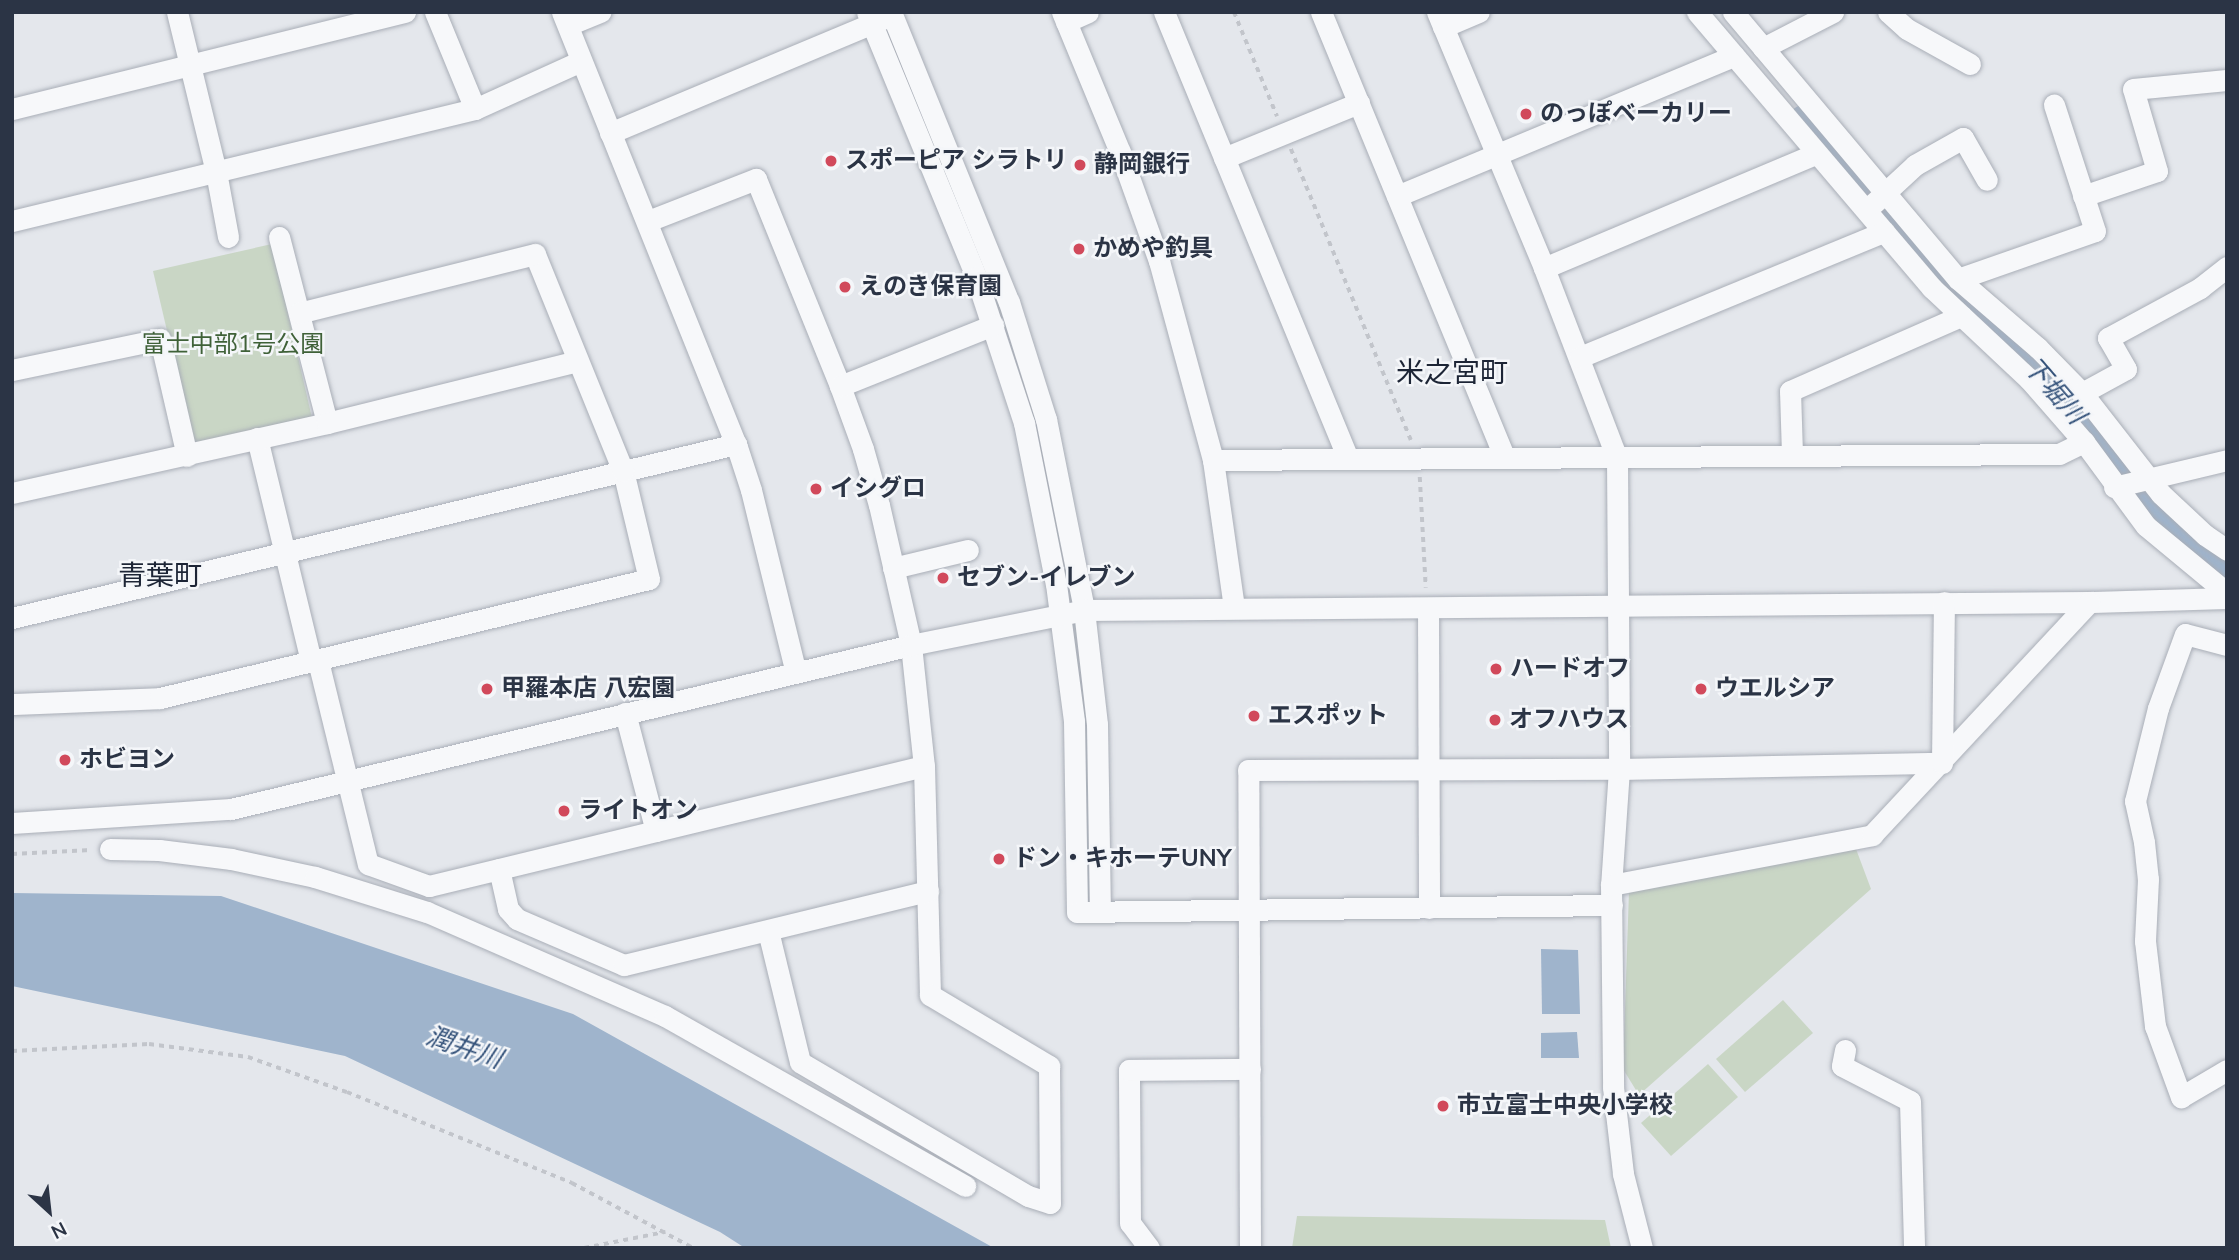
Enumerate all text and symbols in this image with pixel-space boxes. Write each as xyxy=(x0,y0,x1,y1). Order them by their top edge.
place label: のっぽベーカリー xyxy=(1540,100,1732,128)
marker: のっぽベーカリー xyxy=(1518,106,1534,122)
place label: スポーピア シラトリ xyxy=(845,147,1067,175)
place label: 静岡銀行 xyxy=(1094,151,1190,179)
marker: スポーピア シラトリ xyxy=(823,153,839,169)
marker: 静岡銀行 xyxy=(1072,157,1088,173)
place label: かめや釣具 xyxy=(1093,235,1213,263)
marker: かめや釣具 xyxy=(1071,241,1087,257)
place label: えのき保育園 xyxy=(859,273,1003,301)
marker: えのき保育園 xyxy=(837,279,853,295)
park label: 富士中部1号公園 xyxy=(142,331,324,359)
water label: 下堀川 xyxy=(2017,351,2091,431)
district label: 米之宮町 xyxy=(1396,356,1508,390)
place label: イシグロ xyxy=(830,475,926,503)
marker: イシグロ xyxy=(808,481,824,497)
district label: 青葉町 xyxy=(118,559,202,593)
place label: セブン-イレブン xyxy=(957,564,1135,592)
marker: セブン-イレブン xyxy=(935,570,951,586)
place label: ハードオフ xyxy=(1510,655,1630,683)
marker: ハードオフ xyxy=(1488,661,1504,677)
place label: 甲羅本店 八宏園 xyxy=(501,675,675,703)
place label: ウエルシア xyxy=(1715,675,1835,703)
marker: 甲羅本店 八宏園 xyxy=(479,681,495,697)
marker: ウエルシア xyxy=(1693,681,1709,697)
place label: エスポット xyxy=(1268,702,1388,730)
place label: オフハウス xyxy=(1509,706,1629,734)
marker: エスポット xyxy=(1246,708,1262,724)
marker: オフハウス xyxy=(1487,712,1503,728)
place label: ホビヨン xyxy=(79,746,175,774)
marker: ホビヨン xyxy=(57,752,73,768)
place label: ライトオン xyxy=(578,797,698,825)
marker: ライトオン xyxy=(556,803,572,819)
place label: ドン・キホーテUNY xyxy=(1013,845,1231,873)
marker: ドン・キホーテUNY xyxy=(991,851,1007,867)
water label: 潤井川 xyxy=(422,1021,506,1075)
place label: 市立富士中央小学校 xyxy=(1457,1092,1673,1120)
marker: 市立富士中央小学校 xyxy=(1435,1098,1451,1114)
north arrow xyxy=(14,1176,84,1246)
text: N xyxy=(46,1215,71,1245)

